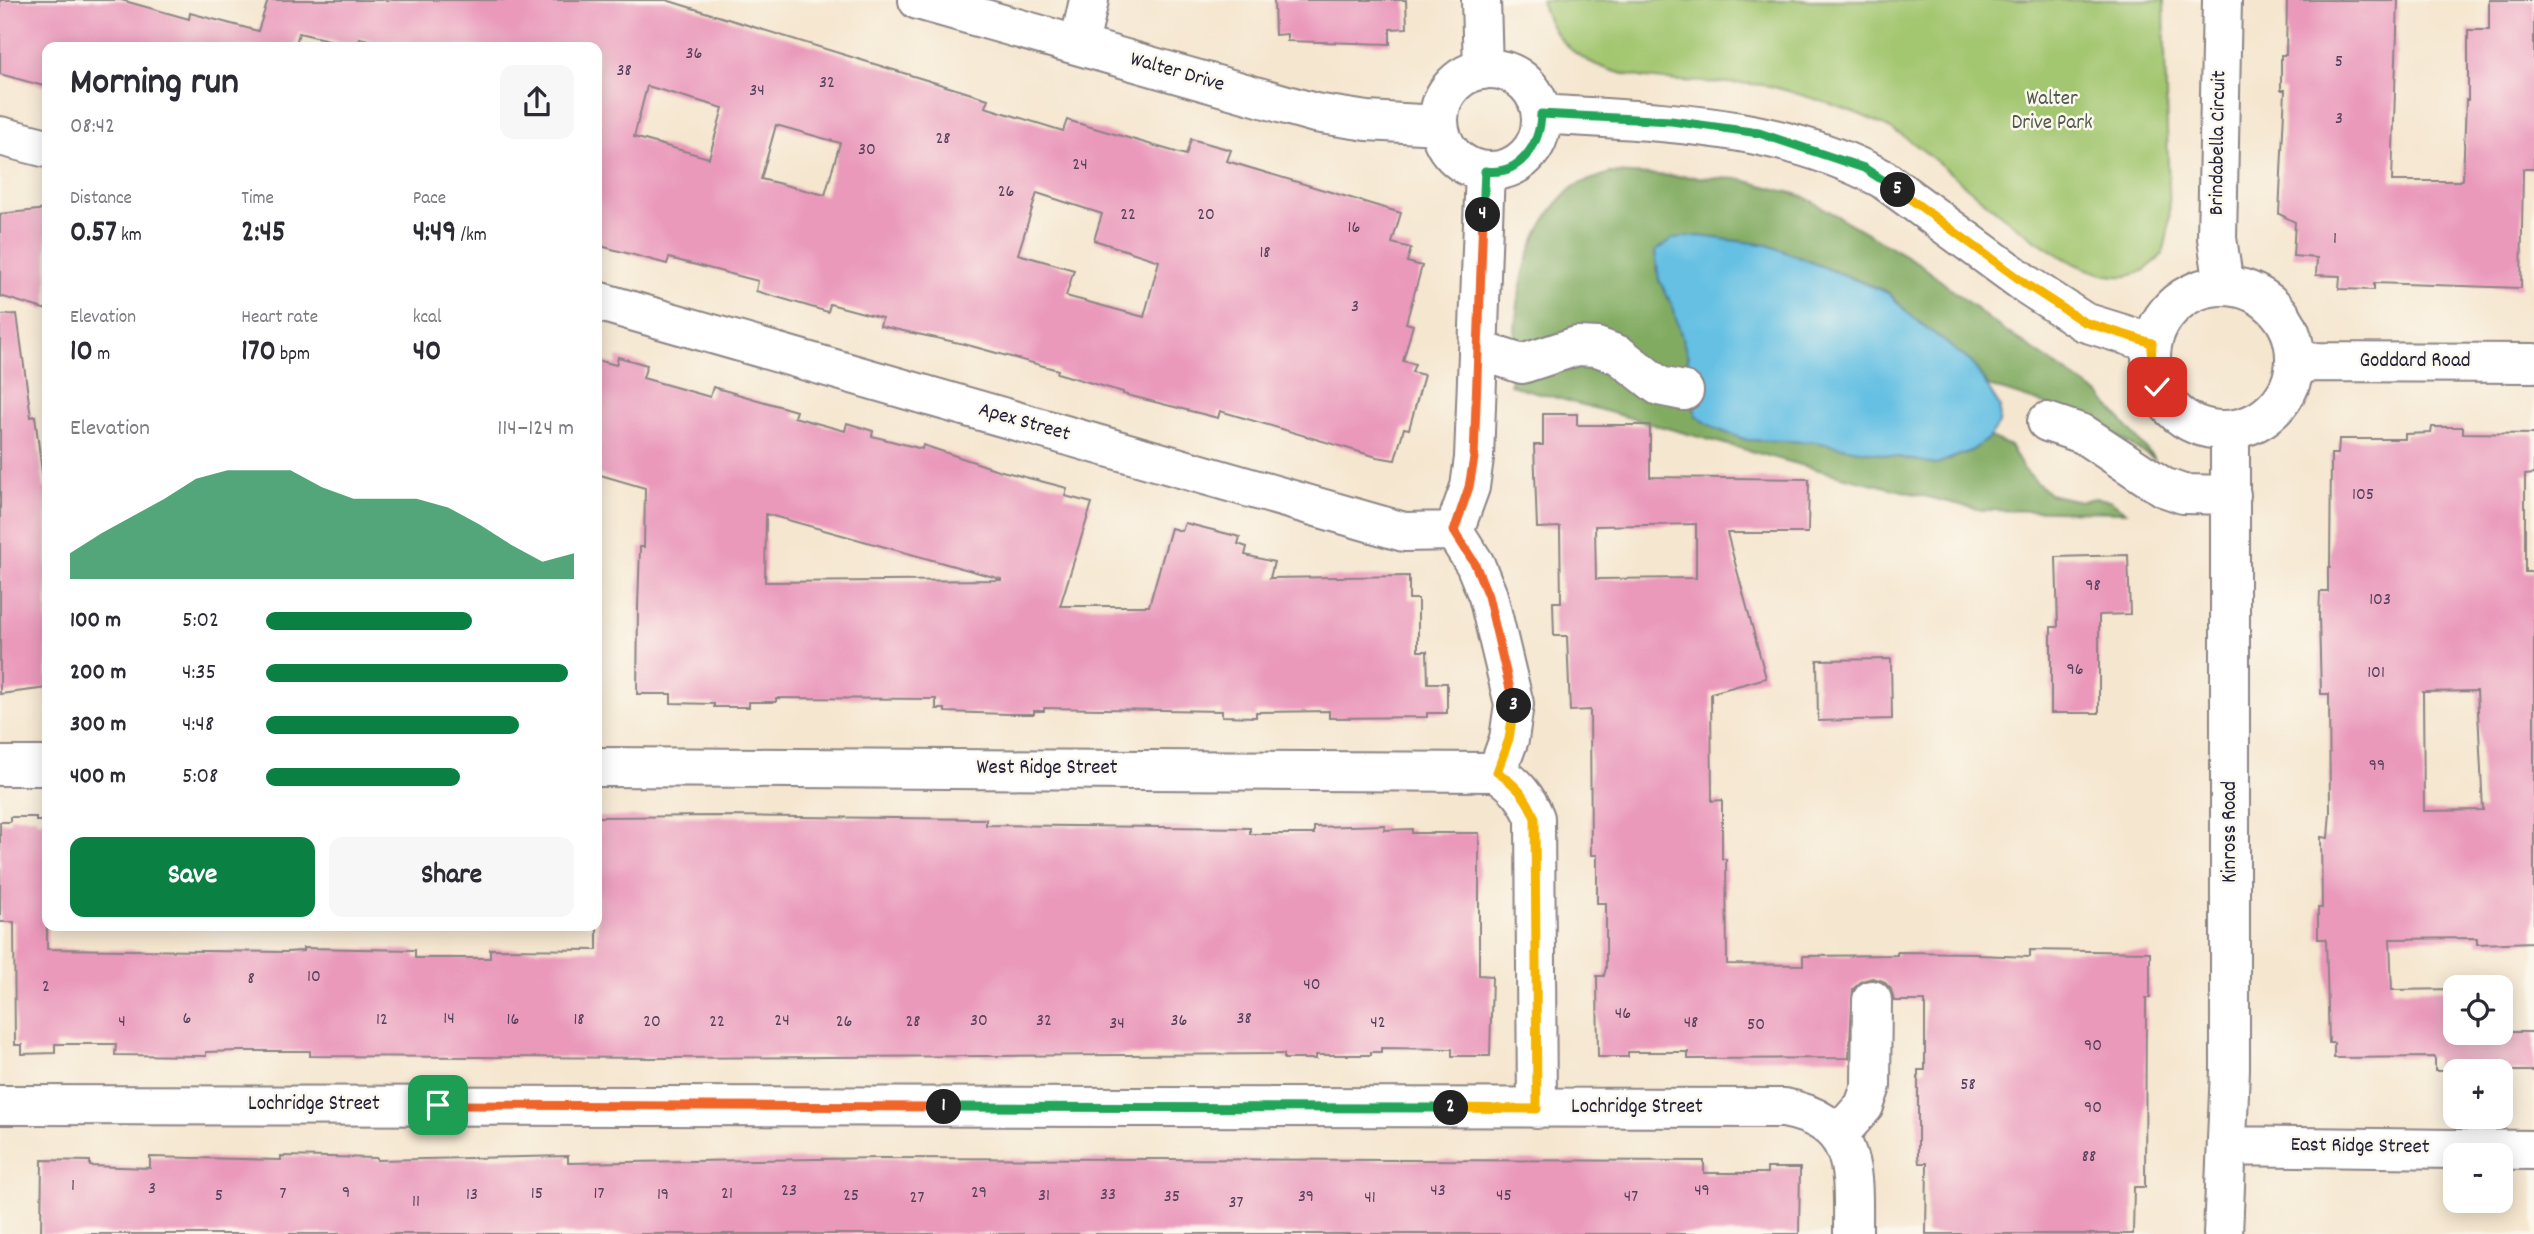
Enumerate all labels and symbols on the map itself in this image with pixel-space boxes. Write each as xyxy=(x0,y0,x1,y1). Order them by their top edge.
house number: 36 xyxy=(686,42,702,67)
street label: Walter Drive xyxy=(1126,45,1228,101)
house number: 5 xyxy=(2335,50,2343,75)
house number: 38 xyxy=(616,59,632,84)
street label: Brindabella Circuit xyxy=(2203,70,2235,216)
house number: 32 xyxy=(819,71,835,96)
house number: 34 xyxy=(749,79,765,104)
park label: Walter Drive Park xyxy=(2011,85,2093,139)
house number: 3 xyxy=(2335,107,2343,132)
house number: 28 xyxy=(935,127,951,152)
house number: 30 xyxy=(858,138,876,163)
house number: 24 xyxy=(1072,153,1088,178)
pin: 5 xyxy=(1881,172,1916,208)
house number: 26 xyxy=(998,180,1014,205)
pin: 4 xyxy=(1466,198,1500,232)
house number: 22 xyxy=(1120,203,1136,228)
house number: 20 xyxy=(1197,203,1215,228)
house number: 16 xyxy=(1348,216,1360,241)
house number: 1 xyxy=(2333,227,2337,252)
house number: 18 xyxy=(1259,241,1271,266)
house number: 3 xyxy=(1351,295,1359,320)
street label: Goddard Road xyxy=(2359,347,2471,377)
pin xyxy=(2127,357,2187,417)
street label: Apex Street xyxy=(975,396,1074,450)
house number: 105 xyxy=(2352,483,2374,508)
house number: 98 xyxy=(2085,574,2101,599)
house number: 103 xyxy=(2369,588,2391,613)
house number: 96 xyxy=(2066,658,2084,683)
house number: 101 xyxy=(2367,661,2385,686)
pin: 3 xyxy=(1496,688,1532,724)
street label: West Ridge Street xyxy=(977,754,1118,784)
house number: 99 xyxy=(2369,754,2385,779)
street label: Kinross Road xyxy=(2216,781,2246,883)
house number: 10 xyxy=(307,965,321,990)
house number: 8 xyxy=(247,967,255,992)
house number: 40 xyxy=(1303,973,1321,998)
house number: 2 xyxy=(42,975,50,1000)
house number: 46 xyxy=(1615,1002,1631,1027)
house number: 6 xyxy=(183,1007,191,1032)
house number: 14 xyxy=(443,1007,455,1032)
house number: 38 xyxy=(1236,1007,1252,1032)
house number: 12 xyxy=(376,1008,388,1033)
house number: 16 xyxy=(507,1008,519,1033)
house number: 18 xyxy=(573,1008,585,1033)
house number: 24 xyxy=(774,1009,790,1034)
house number: 30 xyxy=(970,1009,988,1034)
house number: 32 xyxy=(1036,1009,1052,1034)
house number: 36 xyxy=(1171,1009,1187,1034)
house number: 4 xyxy=(118,1010,126,1035)
house number: 20 xyxy=(643,1010,661,1035)
house number: 22 xyxy=(709,1010,725,1035)
house number: 26 xyxy=(836,1010,852,1035)
house number: 28 xyxy=(905,1010,921,1035)
house number: 42 xyxy=(1370,1011,1386,1036)
house number: 48 xyxy=(1684,1011,1698,1036)
house number: 34 xyxy=(1109,1012,1125,1037)
house number: 50 xyxy=(1747,1013,1765,1038)
house number: 90 xyxy=(2084,1034,2102,1059)
house number: 58 xyxy=(1960,1073,1976,1098)
pin xyxy=(408,1075,468,1135)
street label: Lochridge Street xyxy=(248,1090,380,1120)
pin: 1 xyxy=(926,1090,962,1124)
pin: 2 xyxy=(1434,1090,1468,1126)
street label: Lochridge Street xyxy=(1571,1093,1703,1123)
house number: 90 xyxy=(2084,1096,2102,1121)
street label: East Ridge Street xyxy=(2290,1131,2430,1163)
house number: 88 xyxy=(2082,1145,2096,1170)
house number: 1 xyxy=(71,1174,75,1199)
house number: 3 xyxy=(148,1177,156,1202)
house number: 23 xyxy=(781,1179,797,1204)
house number: 43 xyxy=(1430,1179,1446,1204)
house number: 49 xyxy=(1694,1179,1710,1204)
house number: 9 xyxy=(342,1181,350,1206)
house number: 29 xyxy=(971,1181,987,1206)
house number: 7 xyxy=(280,1182,287,1207)
house number: 15 xyxy=(531,1182,543,1207)
house number: 17 xyxy=(594,1182,605,1207)
house number: 21 xyxy=(721,1182,733,1207)
house number: 13 xyxy=(466,1183,478,1208)
house number: 19 xyxy=(657,1183,669,1208)
house number: 33 xyxy=(1100,1183,1116,1208)
house number: 5 xyxy=(215,1184,223,1209)
house number: 25 xyxy=(843,1184,859,1209)
house number: 31 xyxy=(1038,1184,1050,1209)
house number: 45 xyxy=(1496,1184,1512,1209)
house number: 35 xyxy=(1164,1185,1180,1210)
house number: 39 xyxy=(1298,1185,1314,1210)
house number: 47 xyxy=(1624,1185,1638,1210)
house number: 27 xyxy=(910,1186,924,1211)
house number: 41 xyxy=(1364,1186,1376,1211)
house number: 11 xyxy=(412,1190,420,1215)
house number: 37 xyxy=(1229,1191,1244,1216)

